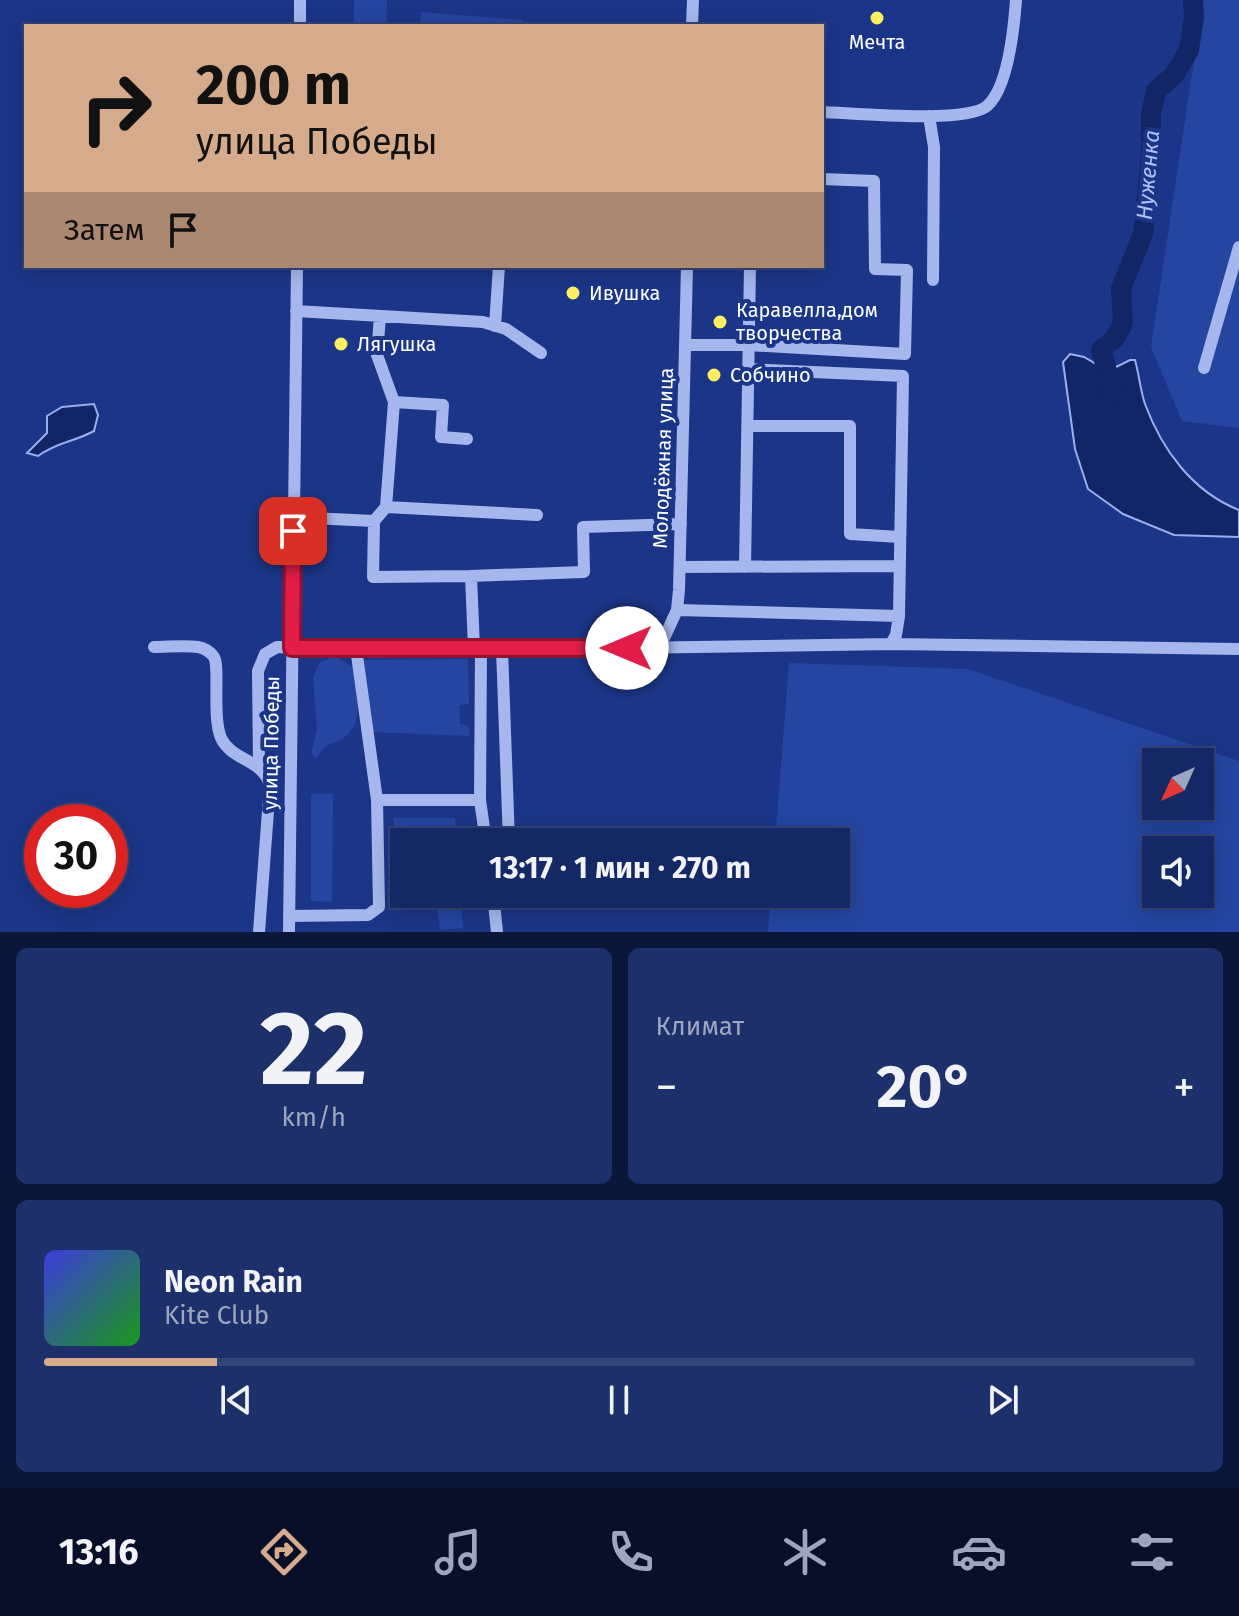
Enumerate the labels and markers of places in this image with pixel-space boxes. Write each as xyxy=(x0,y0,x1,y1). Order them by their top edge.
marker: Мечта xyxy=(868,9,886,27)
place label: Мечта xyxy=(849,30,905,54)
place label: Ивушка xyxy=(589,281,660,305)
marker: Ивушка xyxy=(564,284,582,302)
place label: Каравелла,дом творчества xyxy=(736,298,878,345)
marker: Каравелла,дом творчества xyxy=(711,313,729,331)
place label: Лягушка xyxy=(357,332,437,356)
marker: Лягушка xyxy=(332,335,350,353)
place label: Собчино xyxy=(730,363,811,387)
marker: Собчино xyxy=(705,366,723,384)
pin xyxy=(259,497,327,565)

